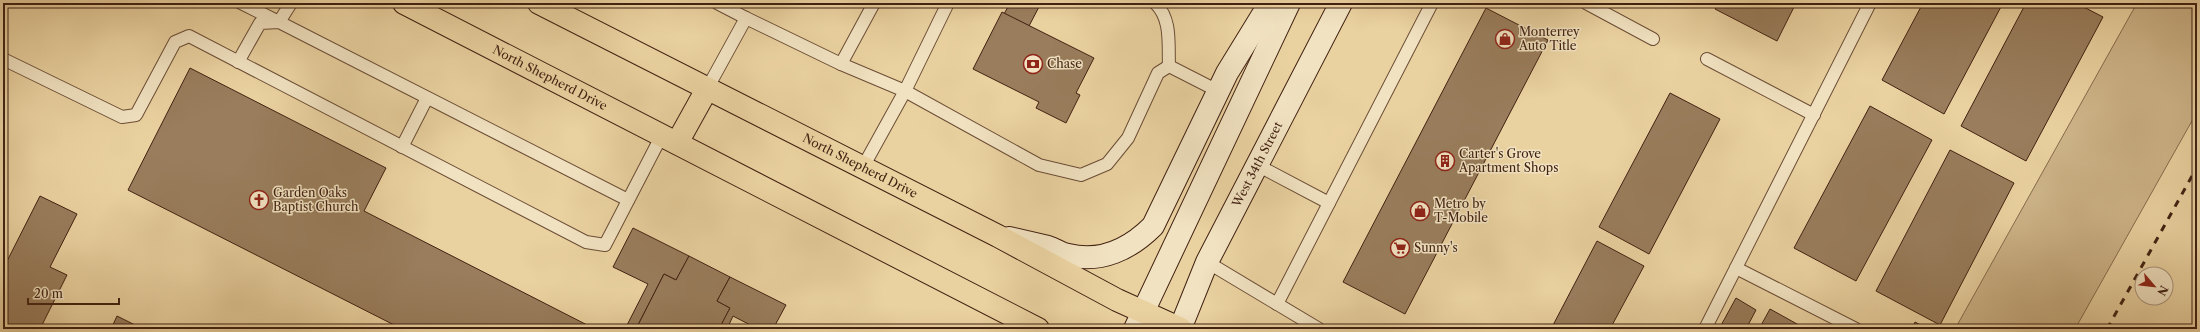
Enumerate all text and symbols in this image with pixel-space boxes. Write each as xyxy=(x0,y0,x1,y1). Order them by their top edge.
place label: Monterrey Auto Title xyxy=(1518,24,1580,53)
shop icon: Monterrey Auto Title xyxy=(1494,28,1516,50)
street label: North Shepherd Drive xyxy=(490,42,610,113)
bank icon: Chase xyxy=(1022,53,1044,75)
place label: Chase xyxy=(1047,56,1082,71)
street label: West 34th Street xyxy=(1228,118,1286,210)
street label: North Shepherd Drive xyxy=(800,130,920,201)
place label: Carter's Grove Apartment Shops xyxy=(1458,146,1558,175)
building icon: Carter's Grove Apartment Shops xyxy=(1434,150,1456,172)
place label: Garden Oaks Baptist Church xyxy=(273,185,359,214)
church icon: Garden Oaks Baptist Church xyxy=(248,189,270,211)
place label: Metro by T-Mobile xyxy=(1434,196,1488,225)
shop icon: Metro by T-Mobile xyxy=(1409,200,1431,222)
supermarket icon: Sunny's xyxy=(1389,237,1411,259)
place label: Sunny's xyxy=(1414,240,1458,255)
north arrow xyxy=(2134,266,2174,306)
scale bar xyxy=(28,280,119,306)
text: N xyxy=(2154,283,2171,299)
text: 20 m xyxy=(34,286,63,301)

